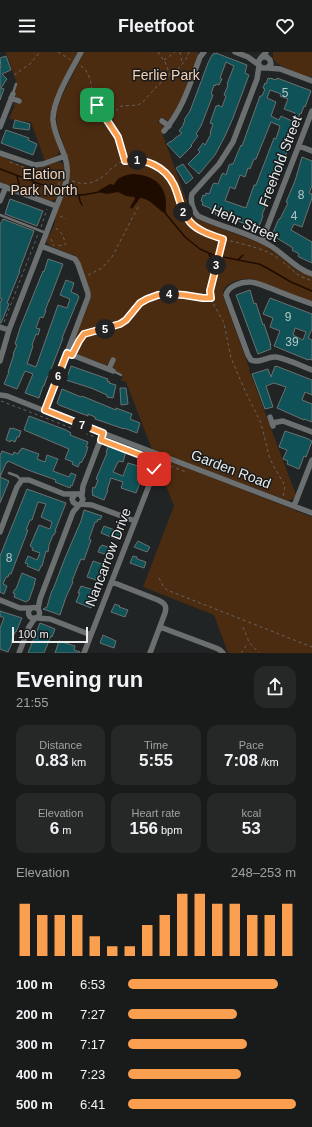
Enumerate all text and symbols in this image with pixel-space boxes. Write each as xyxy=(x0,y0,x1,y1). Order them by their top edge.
icon: menu xyxy=(16,15,38,37)
icon: heart xyxy=(274,15,296,37)
text: Fleetfoot xyxy=(118,16,194,36)
park label: Ferlie Park xyxy=(132,67,201,83)
house number: 5 xyxy=(282,86,289,100)
pin xyxy=(80,88,114,122)
icon: arrive xyxy=(86,94,108,116)
street label: Freehold Street xyxy=(255,113,305,209)
pin: 1 xyxy=(127,150,147,170)
text: 1 xyxy=(134,154,140,166)
park label: Elation Park North xyxy=(11,166,77,198)
house number: 8 xyxy=(298,188,305,202)
street label: Hehr Street xyxy=(209,201,281,245)
pin: 2 xyxy=(173,202,193,222)
text: 2 xyxy=(180,206,186,218)
house number: 4 xyxy=(291,209,298,223)
pin: 3 xyxy=(206,255,226,275)
text: 3 xyxy=(213,259,219,271)
pin: 4 xyxy=(159,284,179,304)
text: 4 xyxy=(166,288,172,300)
house number: 9 xyxy=(285,310,292,324)
pin: 5 xyxy=(95,319,115,339)
text: 5 xyxy=(102,323,108,335)
house number: 39 xyxy=(285,335,299,349)
pin: 6 xyxy=(48,366,68,386)
text: 6 xyxy=(55,370,61,382)
pin: 7 xyxy=(72,415,92,435)
text: 7 xyxy=(79,419,85,431)
street label: Garden Road xyxy=(189,446,273,492)
pin xyxy=(137,452,171,486)
icon: check xyxy=(143,458,165,480)
street label: Nancarrow Drive xyxy=(82,505,134,609)
house number: 8 xyxy=(6,551,13,565)
scale bar xyxy=(12,625,88,644)
text: 100 m xyxy=(18,628,49,640)
button: share xyxy=(254,666,296,708)
text: Evening run xyxy=(16,667,143,692)
text: 21:55 xyxy=(16,695,49,710)
text: Distance xyxy=(39,739,82,751)
text: Time xyxy=(144,739,168,751)
text: Pace xyxy=(239,739,264,751)
text: 0.83 xyxy=(35,751,68,770)
text: 5:55 xyxy=(139,751,173,770)
text: 7:08 xyxy=(224,751,258,770)
text: km xyxy=(68,756,86,768)
text: /km xyxy=(258,756,279,768)
text: Elevation xyxy=(38,807,83,819)
text: Heart rate xyxy=(132,807,180,819)
text: kcal xyxy=(242,807,261,819)
text: 6 xyxy=(50,819,59,838)
text: 156 xyxy=(130,819,158,838)
text: 53 xyxy=(242,819,261,838)
text: m xyxy=(59,824,72,836)
text: bpm xyxy=(158,824,182,836)
text: Elevation xyxy=(16,865,69,880)
text: 248–253 m xyxy=(231,865,296,880)
text: 100 m xyxy=(16,977,53,992)
text: 6:53 xyxy=(80,977,105,992)
text: 200 m xyxy=(16,1007,53,1022)
text: 7:27 xyxy=(80,1007,105,1022)
text: 300 m xyxy=(16,1037,53,1052)
text: 7:17 xyxy=(80,1037,105,1052)
text: 400 m xyxy=(16,1067,53,1082)
text: 7:23 xyxy=(80,1067,105,1082)
text: 500 m xyxy=(16,1097,53,1112)
text: 6:41 xyxy=(80,1097,105,1112)

